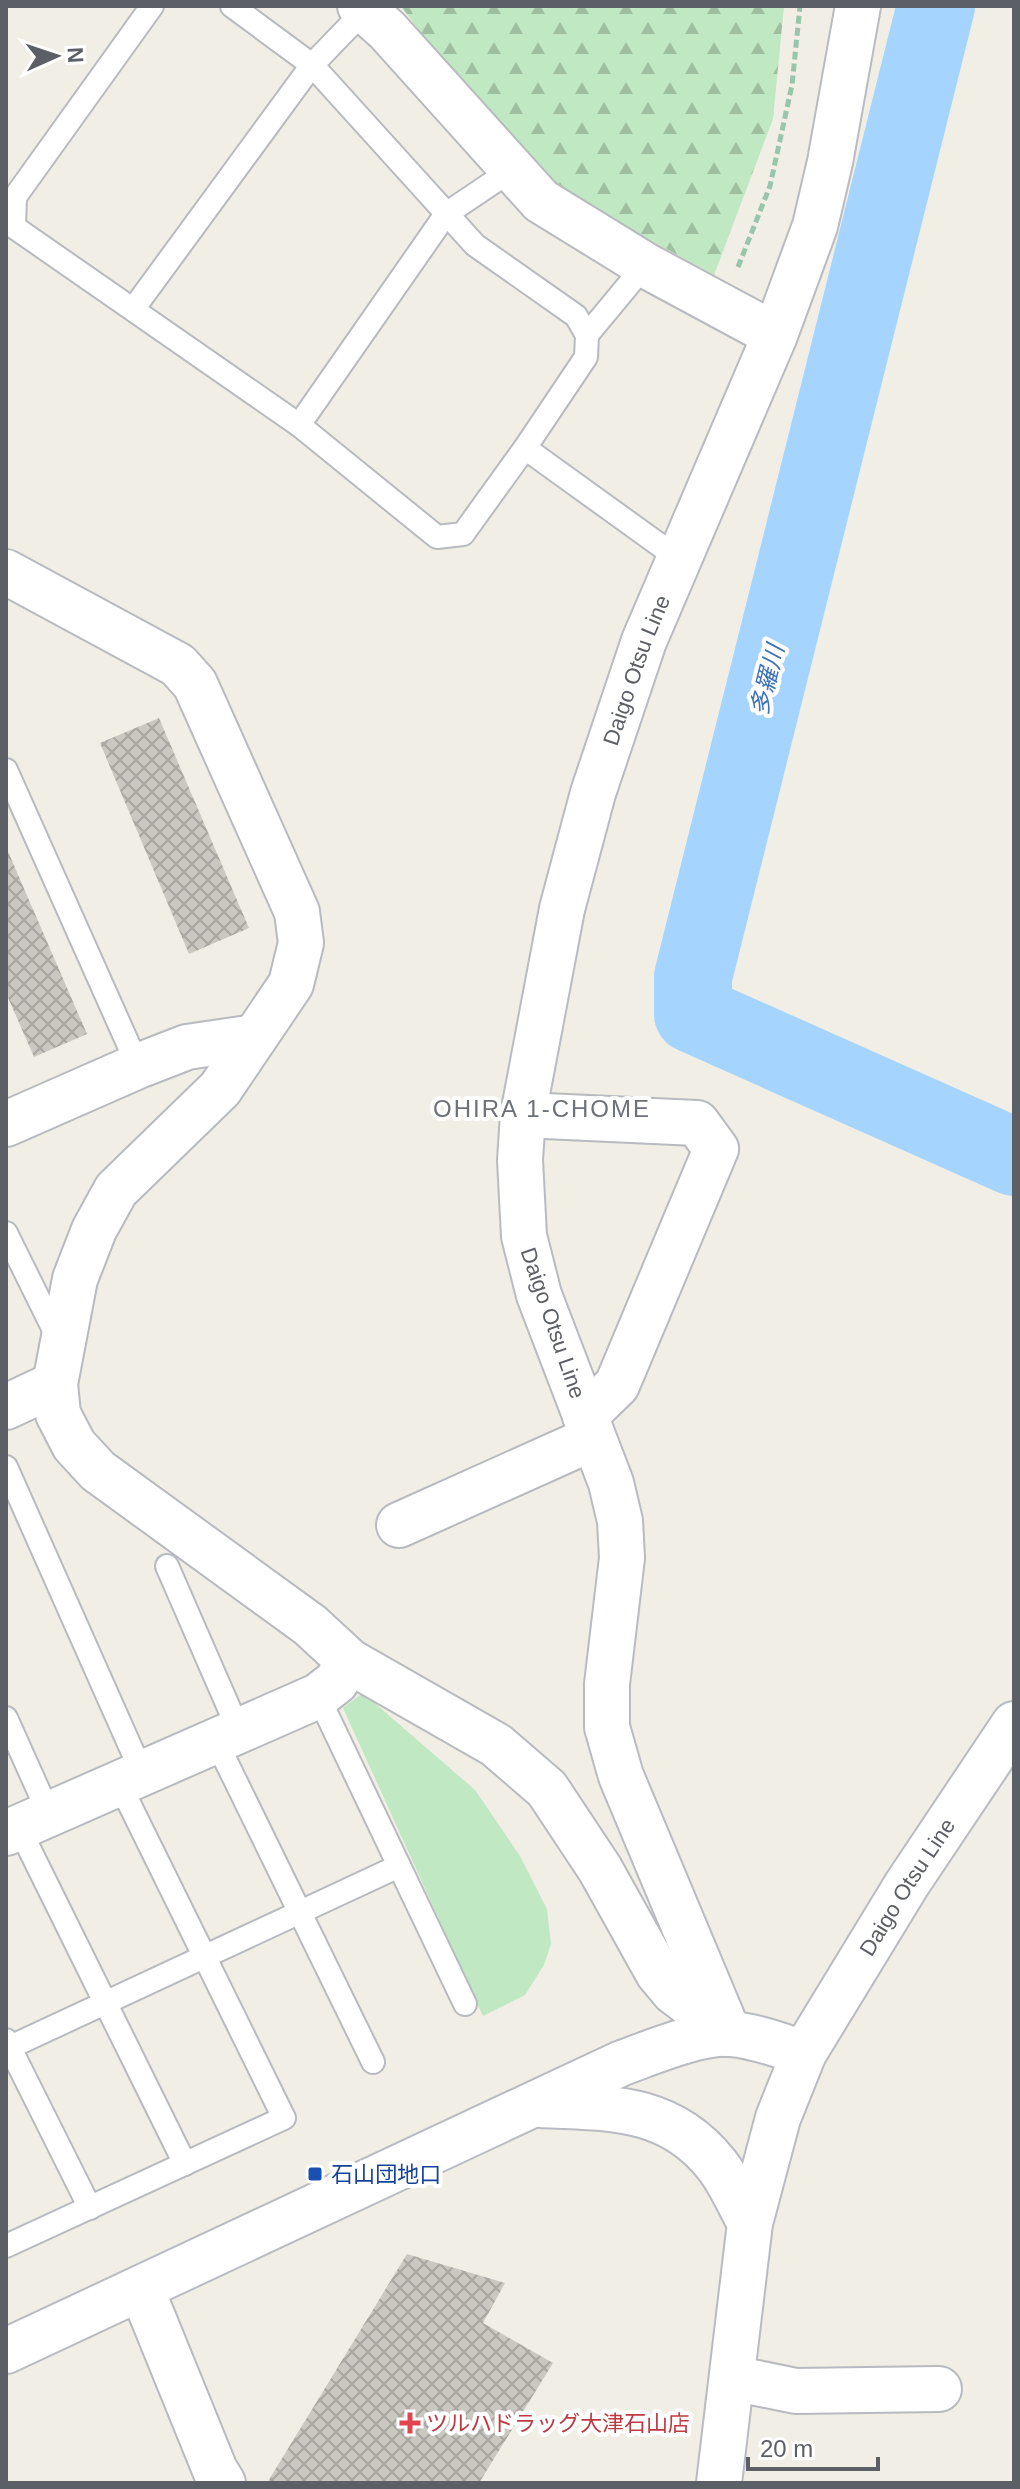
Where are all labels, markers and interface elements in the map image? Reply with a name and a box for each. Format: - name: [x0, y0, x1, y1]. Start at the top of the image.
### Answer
- north arrow: [16, 16, 96, 96]
- text: N: [63, 46, 88, 64]
- street label: Daigo Otsu Line: [597, 591, 675, 748]
- water label: 多羅川: [745, 639, 790, 718]
- district label: OHIRA 1-CHOME: [433, 1095, 651, 1122]
- street label: Daigo Otsu Line: [515, 1244, 591, 1402]
- street label: Daigo Otsu Line: [854, 1813, 960, 1960]
- place label: 石山団地口: [331, 2162, 441, 2187]
- marker: 石山団地口: [306, 2165, 324, 2183]
- place label: ツルハドラッグ大津石山店: [426, 2411, 690, 2436]
- marker: ツルハドラッグ大津石山店: [401, 2414, 419, 2432]
- scale bar: [748, 2421, 878, 2471]
- text: 20 m: [760, 2435, 813, 2462]

